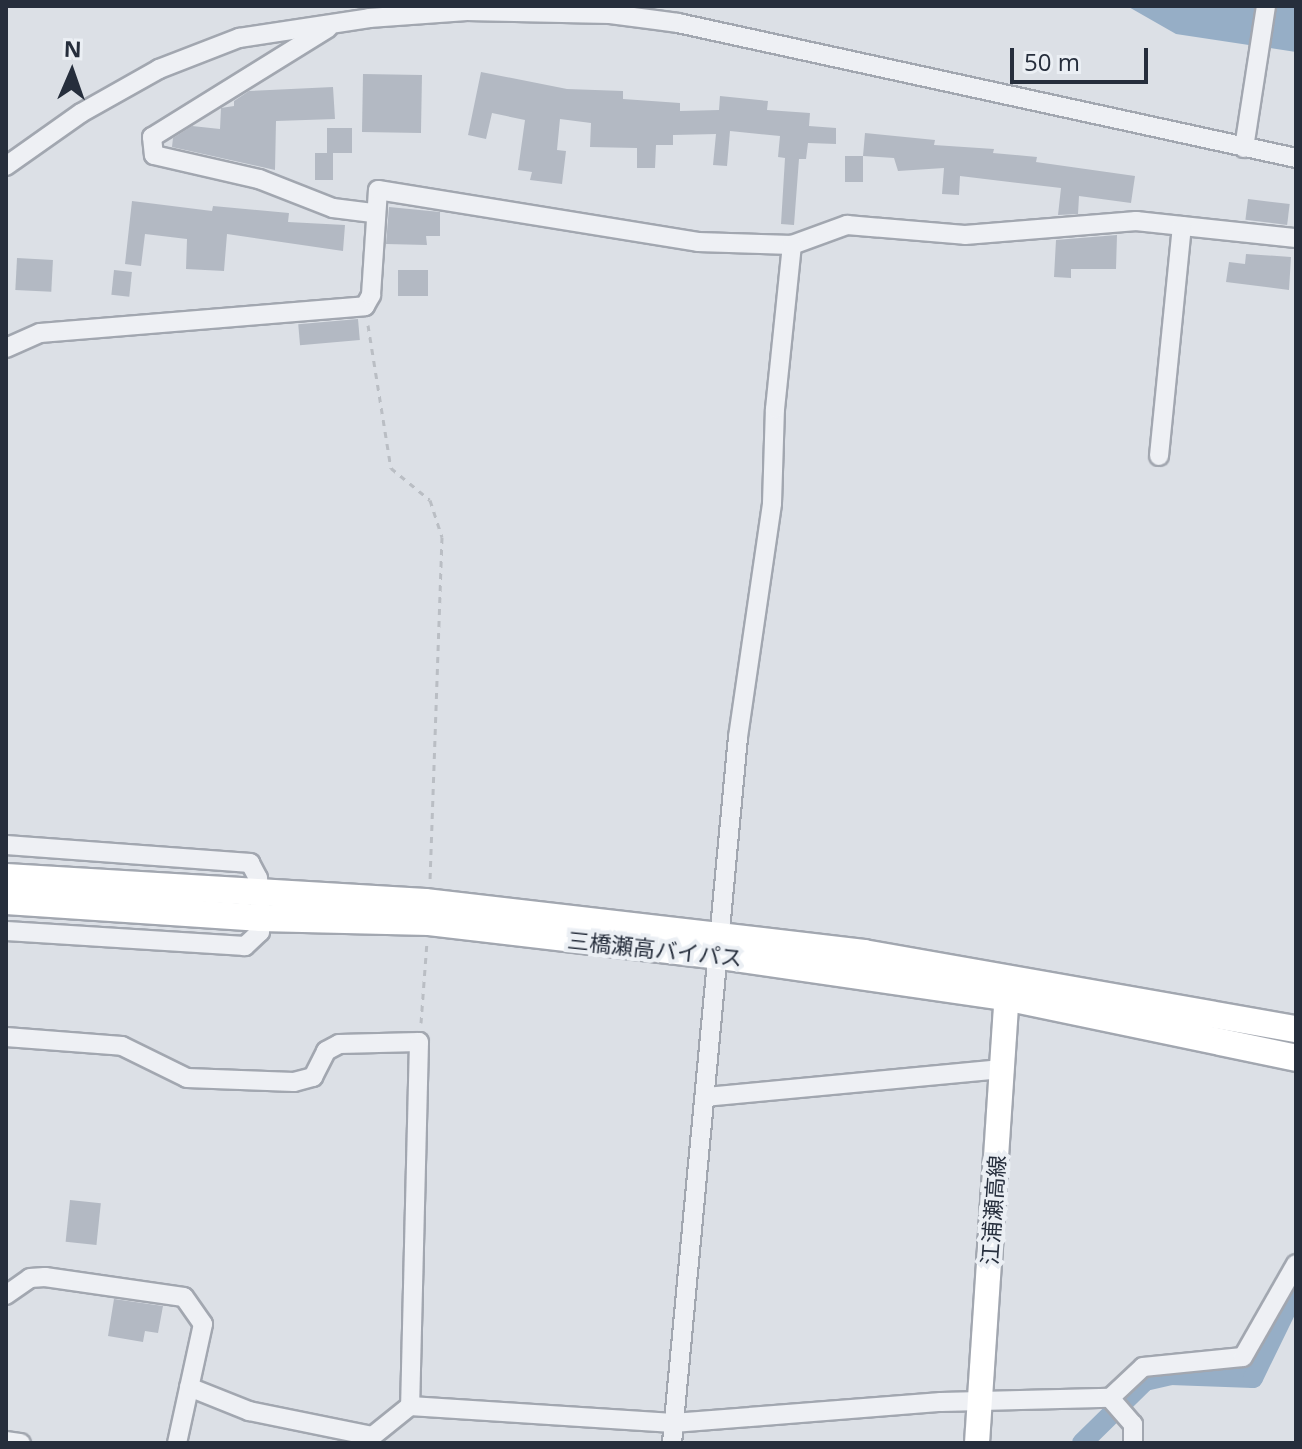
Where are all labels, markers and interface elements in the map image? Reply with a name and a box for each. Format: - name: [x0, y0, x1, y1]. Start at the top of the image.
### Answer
- north arrow: [32, 32, 112, 112]
- scale bar: [1014, 32, 1152, 82]
- text: N: [63, 33, 82, 63]
- text: 50 m: [1024, 45, 1080, 78]
- street label: 三橋瀬高バイパス: [566, 927, 744, 971]
- street label: 江浦瀬高線: [976, 1154, 1010, 1266]

